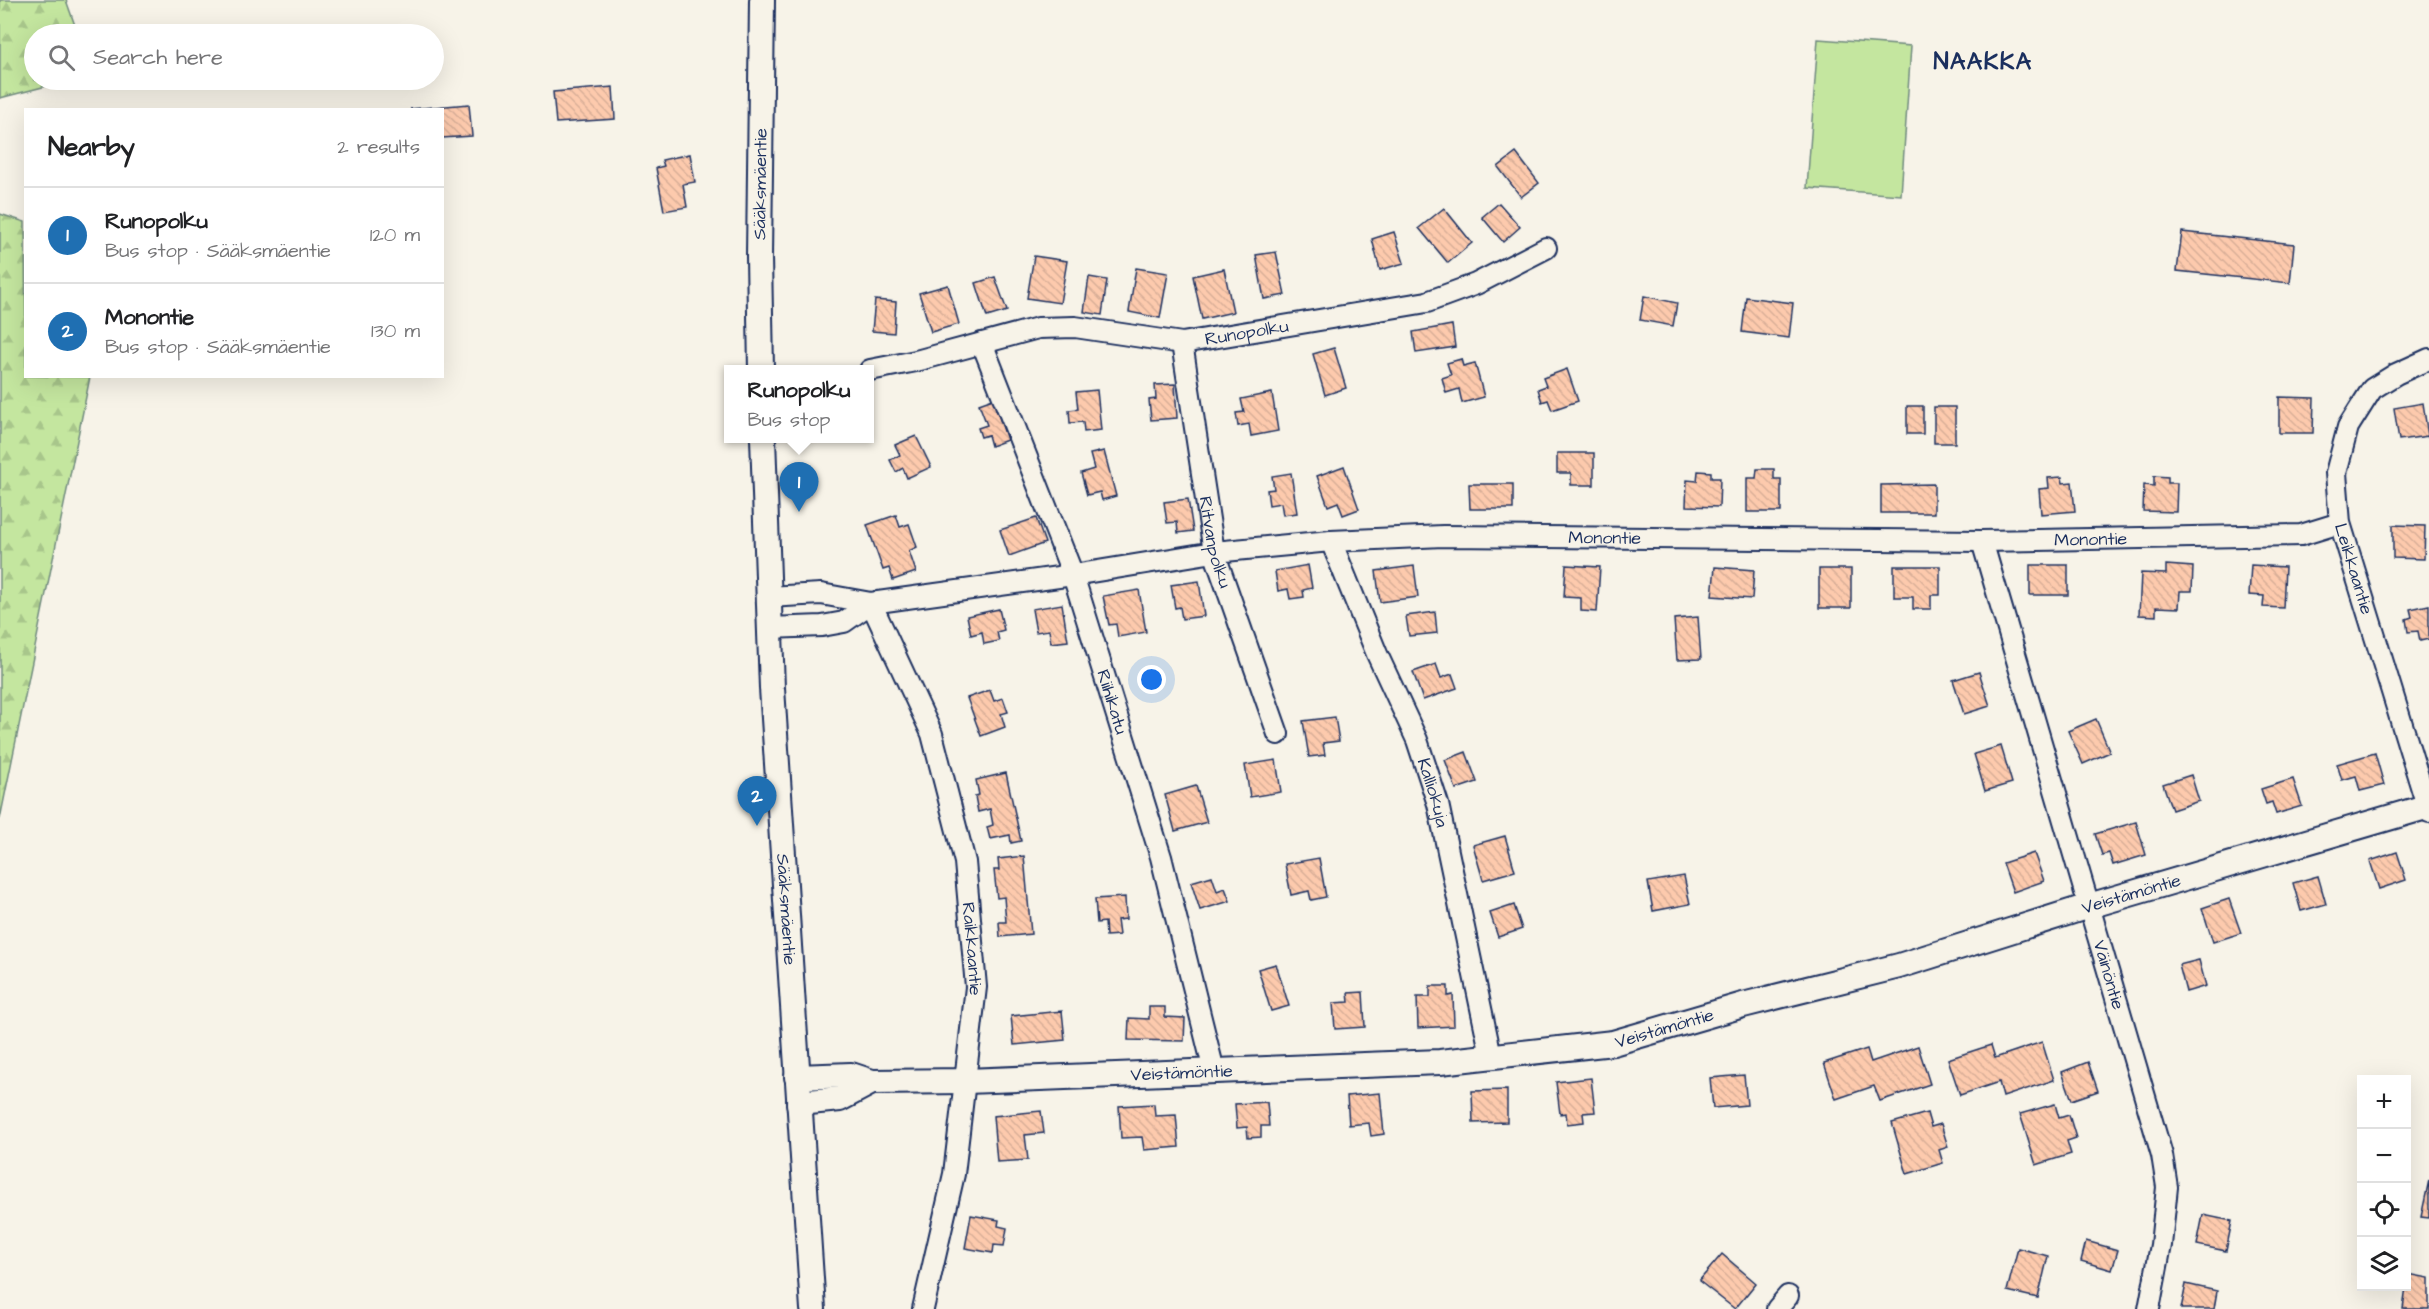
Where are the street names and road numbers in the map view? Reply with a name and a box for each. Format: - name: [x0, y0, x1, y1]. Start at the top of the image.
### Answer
- street label: Sääksmäentie: [747, 128, 774, 240]
- street label: Runopolku: [1203, 313, 1290, 352]
- street label: Ritvanpolku: [1193, 495, 1238, 592]
- street label: Leikkaantie: [2328, 520, 2379, 618]
- street label: Monontie: [1568, 525, 1641, 551]
- street label: Monontie: [2054, 526, 2128, 553]
- street label: Riihikatu: [1090, 666, 1134, 737]
- street label: Kalliokuja: [1411, 755, 1455, 830]
- street label: Sääksmäentie: [770, 853, 802, 966]
- street label: Veistämöntie: [2079, 868, 2184, 921]
- street label: Raikkaantie: [956, 901, 988, 997]
- street label: Väinöntie: [2087, 937, 2131, 1013]
- street label: Veistämöntie: [1612, 1002, 1717, 1055]
- street label: Veistämöntie: [1130, 1058, 1233, 1087]

